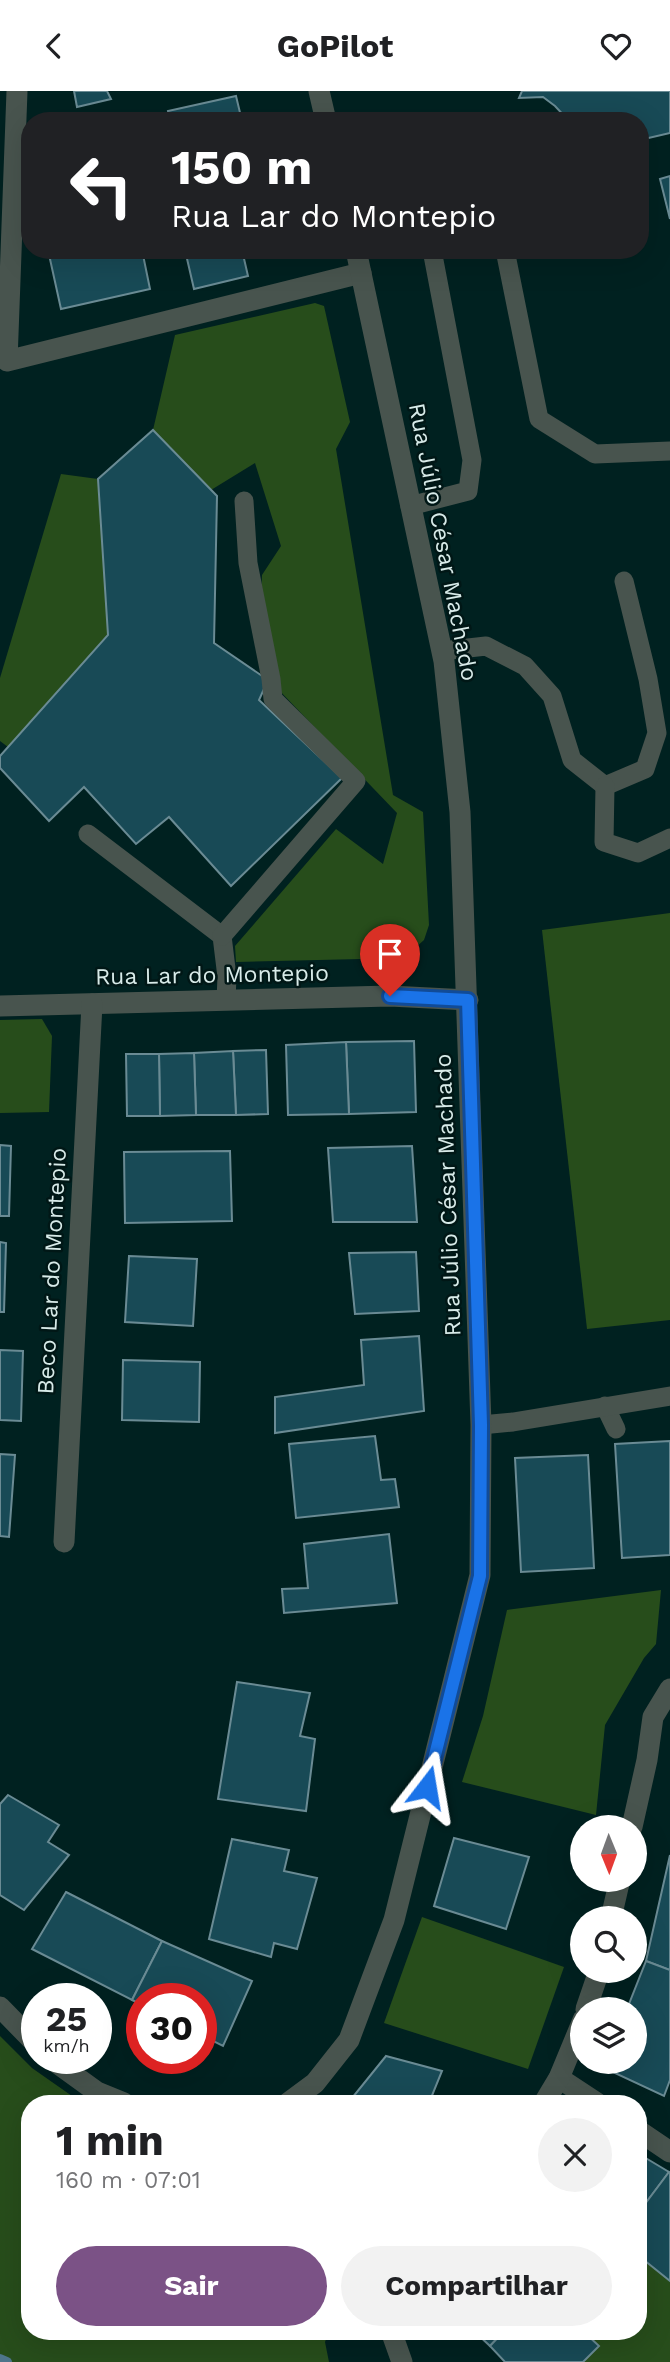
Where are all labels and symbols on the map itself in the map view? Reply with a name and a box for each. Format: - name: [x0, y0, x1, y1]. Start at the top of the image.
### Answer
- street label: Rua Júlio César Machado: [403, 401, 483, 683]
- pin: [360, 924, 420, 996]
- street label: Rua Lar do Montepio: [95, 959, 329, 991]
- street label: Rua Júlio César Machado: [430, 1053, 466, 1337]
- street label: Beco Lar do Montepio: [32, 1147, 72, 1395]
- position arrow: [390, 1750, 464, 1824]
- north arrow: [570, 1815, 648, 1892]
- speed limit sign: 30: [126, 1983, 217, 2074]

